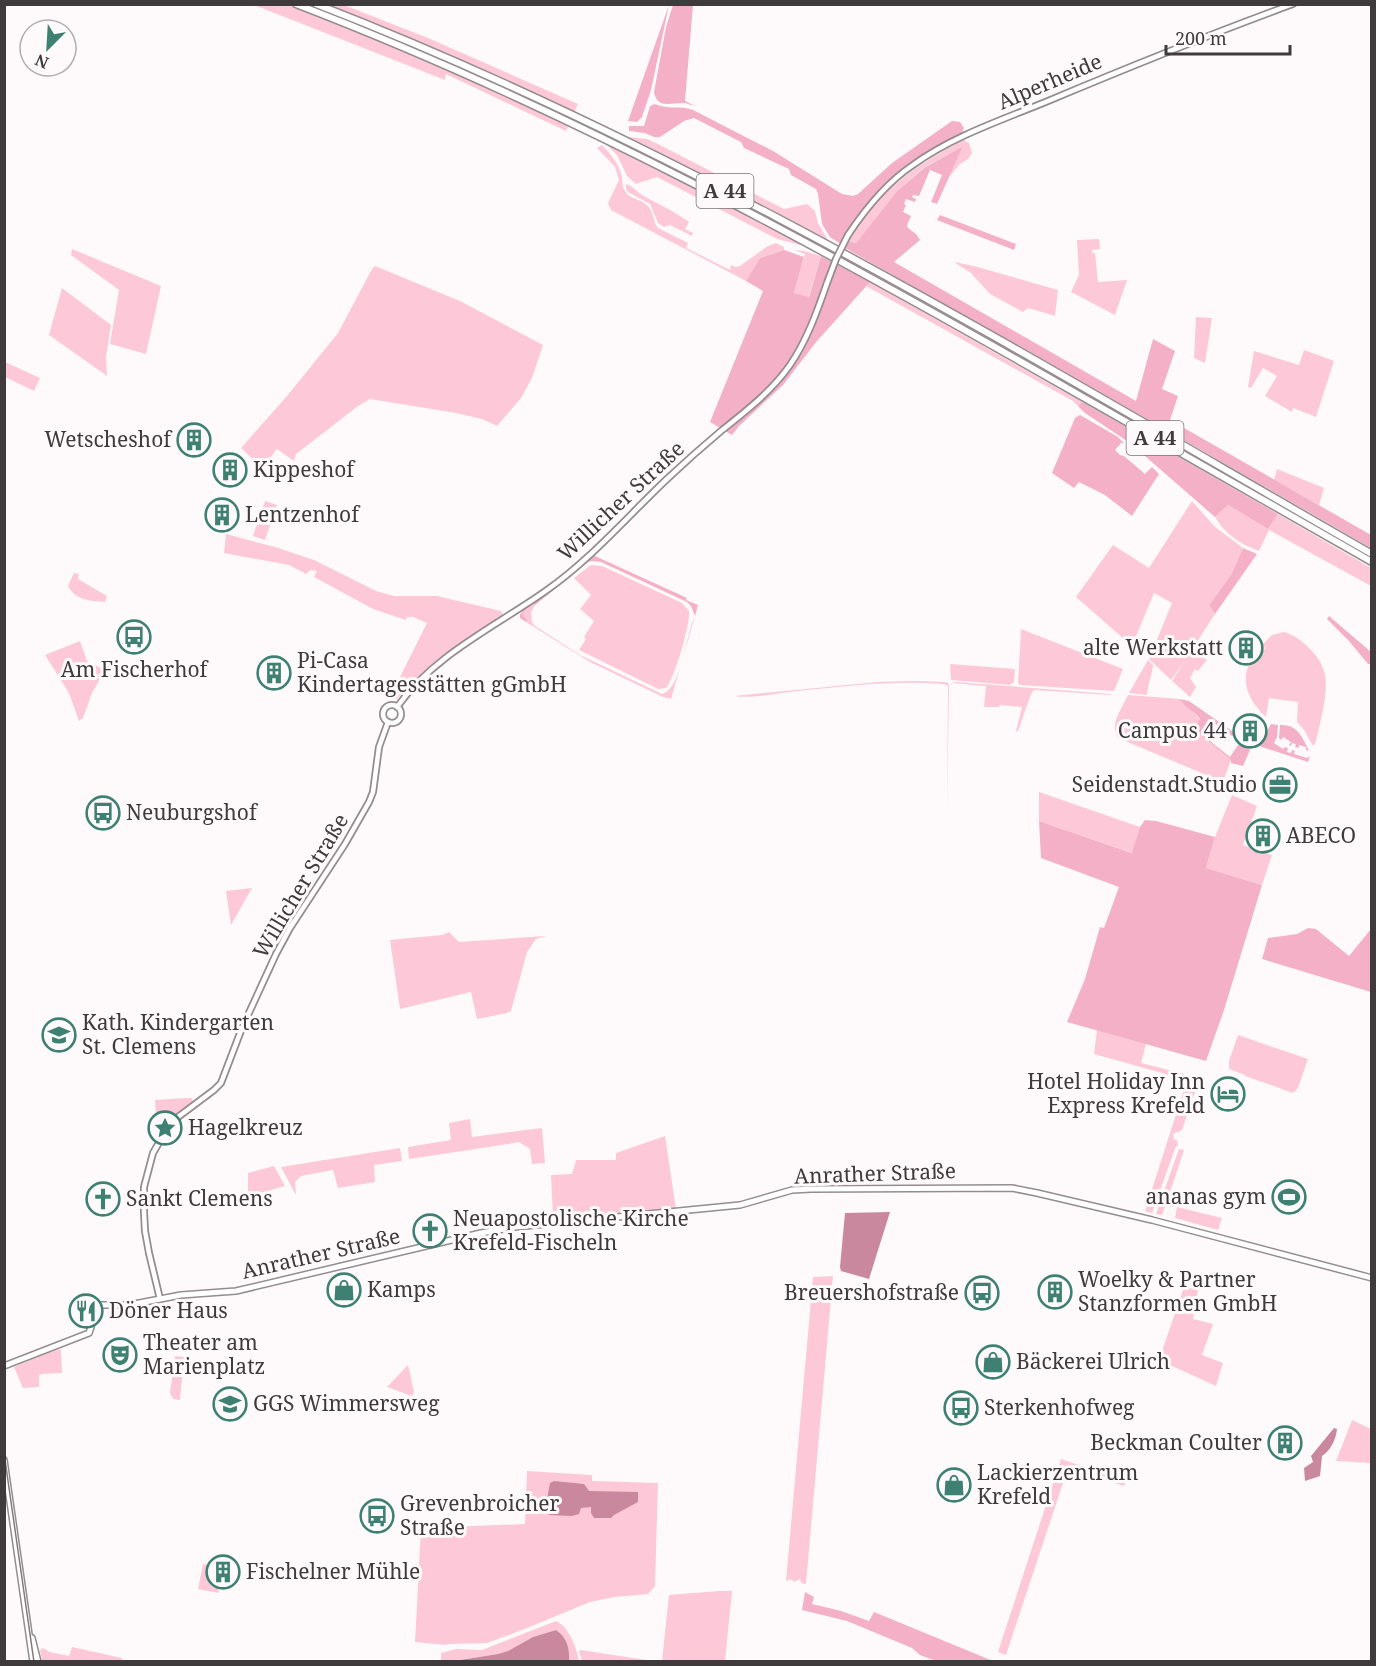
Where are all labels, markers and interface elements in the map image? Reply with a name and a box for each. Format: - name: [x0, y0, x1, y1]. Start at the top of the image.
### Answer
- north arrow: [18, 18, 78, 78]
- scale bar: [1166, 18, 1290, 56]
- text: 200 m: [1175, 26, 1227, 50]
- street label: Alperheide: [993, 47, 1106, 116]
- text: N: [31, 49, 52, 74]
- road number: A 44: [696, 174, 754, 208]
- road number: A 44: [1126, 421, 1184, 455]
- building icon: Wetscheshof: [176, 422, 212, 458]
- place label: Wetscheshof: [45, 425, 173, 453]
- street label: Willicher Straße: [551, 434, 690, 566]
- building icon: Kippeshof: [212, 452, 248, 488]
- place label: Kippeshof: [253, 455, 356, 483]
- building icon: Lentzenhof: [204, 497, 240, 533]
- place label: Lentzenhof: [245, 500, 361, 528]
- bus stop icon: Am Fischerhof: [116, 619, 152, 655]
- building icon: alte Werkstatt: [1228, 630, 1264, 666]
- place label: alte Werkstatt: [1083, 633, 1223, 661]
- place label: Pi-Casa Kindertagesstätten gGmbH: [297, 646, 567, 698]
- place label: Am Fischerhof: [61, 655, 210, 683]
- building icon: Pi-Casa Kindertagesstätten gGmbH: [256, 655, 292, 691]
- building icon: Campus 44: [1232, 713, 1268, 749]
- place label: Campus 44: [1118, 716, 1227, 744]
- office icon: Seidenstadt.Studio: [1262, 767, 1298, 803]
- place label: Seidenstadt.Studio: [1072, 770, 1257, 798]
- bus stop icon: Neuburgshof: [85, 795, 121, 831]
- place label: Neuburgshof: [126, 798, 259, 826]
- street label: Willicher Straße: [246, 808, 354, 963]
- building icon: ABECO: [1245, 818, 1281, 854]
- place label: ABECO: [1286, 821, 1356, 849]
- place label: Kath. Kindergarten St. Clemens: [82, 1008, 274, 1060]
- school or university icon: Kath. Kindergarten St. Clemens: [41, 1017, 77, 1053]
- place label: Hotel Holiday Inn Express Krefeld: [1027, 1067, 1205, 1119]
- hotel icon: Hotel Holiday Inn Express Krefeld: [1210, 1076, 1246, 1112]
- place icon: Hagelkreuz: [147, 1110, 183, 1146]
- place label: Hagelkreuz: [188, 1113, 303, 1141]
- street label: Anrather Straße: [794, 1156, 956, 1190]
- sports icon: ananas gym: [1271, 1179, 1307, 1215]
- church icon: Sankt Clemens: [85, 1181, 121, 1217]
- place label: ananas gym: [1146, 1182, 1266, 1210]
- place label: Sankt Clemens: [126, 1184, 273, 1212]
- place label: Neuapostolische Kirche Krefeld-Fischeln: [453, 1204, 689, 1256]
- church icon: Neuapostolische Kirche Krefeld-Fischeln: [412, 1213, 448, 1249]
- street label: Anrather Straße: [239, 1221, 403, 1285]
- place label: Woelky & Partner Stanzformen GmbH: [1078, 1265, 1277, 1317]
- shop icon: Kamps: [326, 1272, 362, 1308]
- building icon: Woelky & Partner Stanzformen GmbH: [1037, 1274, 1073, 1310]
- place label: Kamps: [367, 1275, 436, 1303]
- bus stop icon: Breuershofstraße: [964, 1275, 1000, 1311]
- place label: Breuershofstraße: [784, 1278, 959, 1306]
- restaurant icon: Döner Haus: [68, 1293, 104, 1329]
- place label: Döner Haus: [109, 1296, 228, 1324]
- place label: Theater am Marienplatz: [143, 1328, 265, 1380]
- theatre icon: Theater am Marienplatz: [102, 1337, 138, 1373]
- shop icon: Bäckerei Ulrich: [975, 1344, 1011, 1380]
- place label: Bäckerei Ulrich: [1016, 1347, 1170, 1375]
- school or university icon: GGS Wimmersweg: [212, 1386, 248, 1422]
- place label: GGS Wimmersweg: [253, 1389, 440, 1417]
- bus stop icon: Sterkenhofweg: [943, 1390, 979, 1426]
- place label: Sterkenhofweg: [984, 1393, 1135, 1421]
- building icon: Beckman Coulter: [1267, 1425, 1303, 1461]
- place label: Beckman Coulter: [1090, 1428, 1262, 1456]
- place label: Lackierzentrum Krefeld: [977, 1458, 1138, 1510]
- shop icon: Lackierzentrum Krefeld: [936, 1467, 972, 1503]
- place label: Grevenbroicher Straße: [400, 1489, 560, 1541]
- bus stop icon: Grevenbroicher Straße: [359, 1498, 395, 1534]
- building icon: Fischelner Mühle: [205, 1554, 241, 1590]
- place label: Fischelner Mühle: [246, 1557, 420, 1585]

